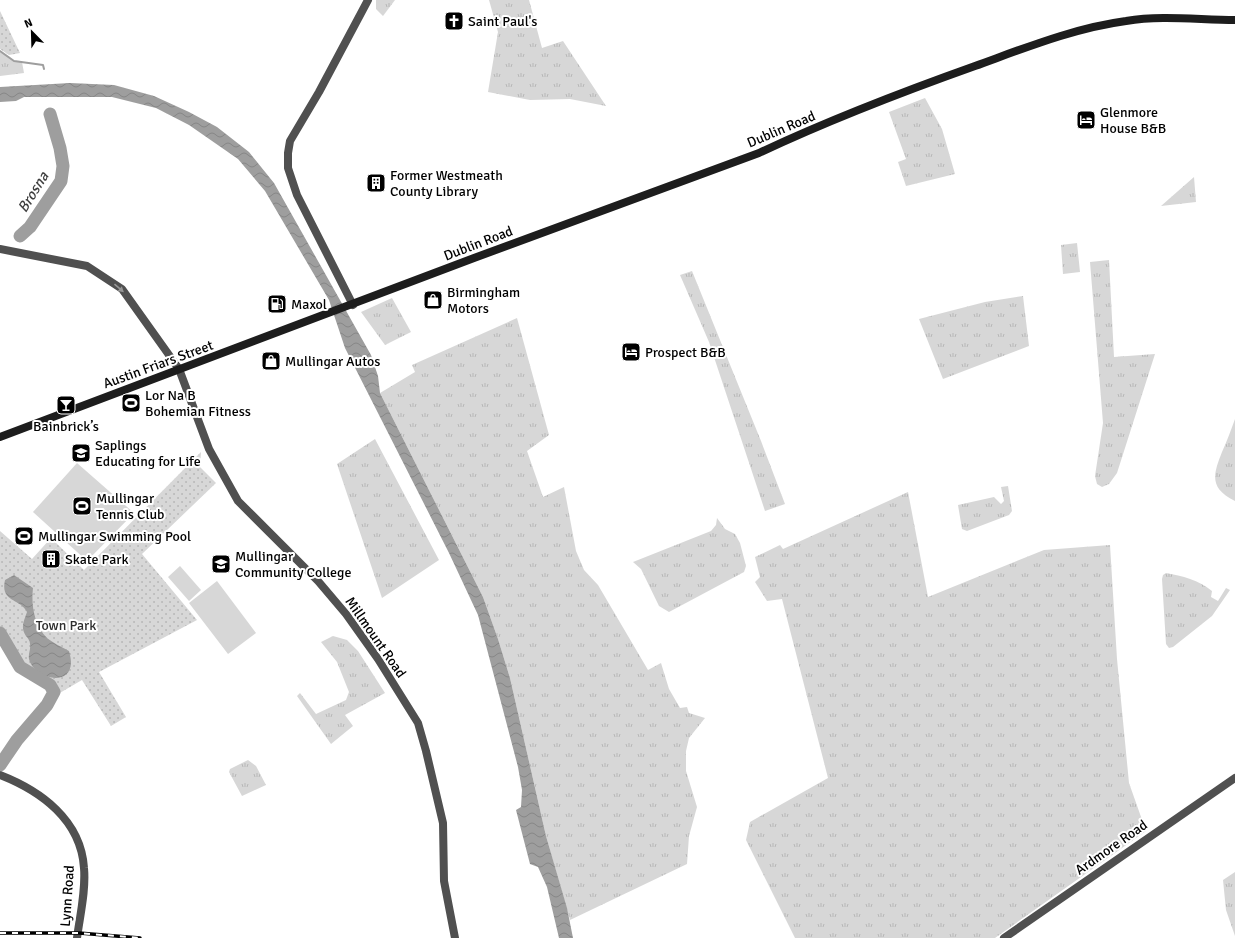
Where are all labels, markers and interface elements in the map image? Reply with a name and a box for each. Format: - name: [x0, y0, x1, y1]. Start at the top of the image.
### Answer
- church icon: Saint Paul's: [443, 10, 465, 32]
- north arrow: [12, 12, 52, 52]
- place label: Saint Paul's: [468, 13, 537, 30]
- text: N: [22, 16, 34, 31]
- place label: Glenmore House B&B: [1100, 104, 1166, 137]
- street label: Dublin Road: [744, 107, 818, 151]
- hotel icon: Glenmore House B&B: [1075, 109, 1097, 131]
- place label: Former Westmeath County Library: [390, 167, 503, 200]
- water label: Brosna: [14, 168, 53, 216]
- building icon: Former Westmeath County Library: [365, 172, 387, 194]
- street label: Dublin Road: [441, 223, 515, 264]
- one-way arrow: [114, 283, 124, 292]
- place label: Birmingham Motors: [447, 284, 520, 317]
- shop icon: Birmingham Motors: [422, 289, 444, 311]
- fuel station icon: Maxol: [266, 293, 288, 315]
- place label: Maxol: [291, 296, 327, 313]
- street label: Austin Friars Street: [101, 337, 216, 392]
- hotel icon: Prospect B&B: [620, 341, 642, 363]
- place label: Prospect B&B: [645, 344, 726, 361]
- shop icon: Mullingar Autos: [260, 350, 282, 372]
- place label: Mullingar Autos: [285, 353, 380, 370]
- place label: Lor Na B Bohemian Fitness: [145, 387, 251, 420]
- sports icon: Lor Na B Bohemian Fitness: [120, 392, 142, 414]
- bar icon: Bainbrick’s: [55, 394, 77, 416]
- place label: Bainbrick’s: [33, 418, 99, 435]
- place label: Saplings Educating for Life: [95, 437, 201, 470]
- school or university icon: Saplings Educating for Life: [70, 442, 92, 464]
- place label: Mullingar Tennis Club: [96, 490, 164, 523]
- sports icon: Mullingar Tennis Club: [71, 495, 93, 517]
- sports icon: Mullingar Swimming Pool: [13, 525, 35, 547]
- place label: Mullingar Swimming Pool: [38, 528, 191, 545]
- building icon: Skate Park: [40, 548, 62, 570]
- place label: Mullingar Community College: [235, 548, 352, 581]
- place label: Skate Park: [65, 551, 129, 568]
- school or university icon: Mullingar Community College: [210, 553, 232, 575]
- street label: Millmount Road: [341, 594, 410, 681]
- park label: Town Park: [36, 617, 96, 634]
- street label: Ardmore Road: [1072, 816, 1151, 879]
- street label: Lynn Road: [57, 865, 78, 927]

